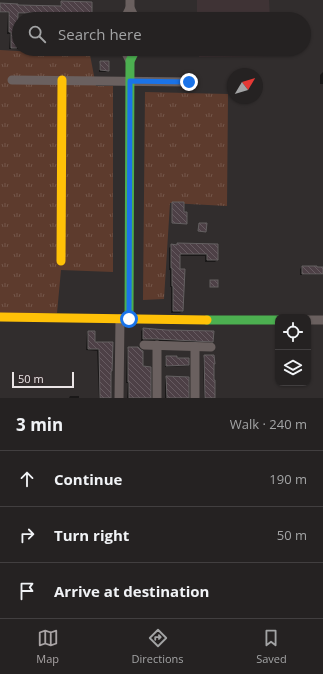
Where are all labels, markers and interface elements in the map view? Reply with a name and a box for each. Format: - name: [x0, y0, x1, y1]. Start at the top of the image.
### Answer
- search box: [12, 12, 311, 56]
- icon: search: [26, 23, 48, 45]
- text: Search here: [58, 24, 142, 44]
- north arrow: [227, 68, 263, 104]
- route end: [180, 73, 198, 91]
- route start: [120, 310, 138, 328]
- map controls: [275, 314, 311, 386]
- button: locate: [275, 314, 311, 350]
- button: layers: [275, 350, 311, 386]
- scale bar: [12, 370, 74, 389]
- text: 50 m: [18, 371, 44, 386]
- text: 3 min: [16, 413, 63, 436]
- text: Walk · 240 m: [230, 415, 307, 433]
- icon: ahead: [16, 468, 38, 490]
- text: Continue: [54, 469, 122, 489]
- text: 190 m: [269, 470, 307, 488]
- icon: right: [16, 524, 38, 546]
- text: Turn right: [54, 525, 129, 545]
- text: 50 m: [277, 526, 307, 544]
- icon: arrive: [16, 580, 38, 602]
- text: Arrive at destination: [54, 581, 209, 601]
- tab: Map: [36, 627, 59, 666]
- tab: Directions: [132, 627, 184, 666]
- tab: Saved: [256, 627, 287, 666]

